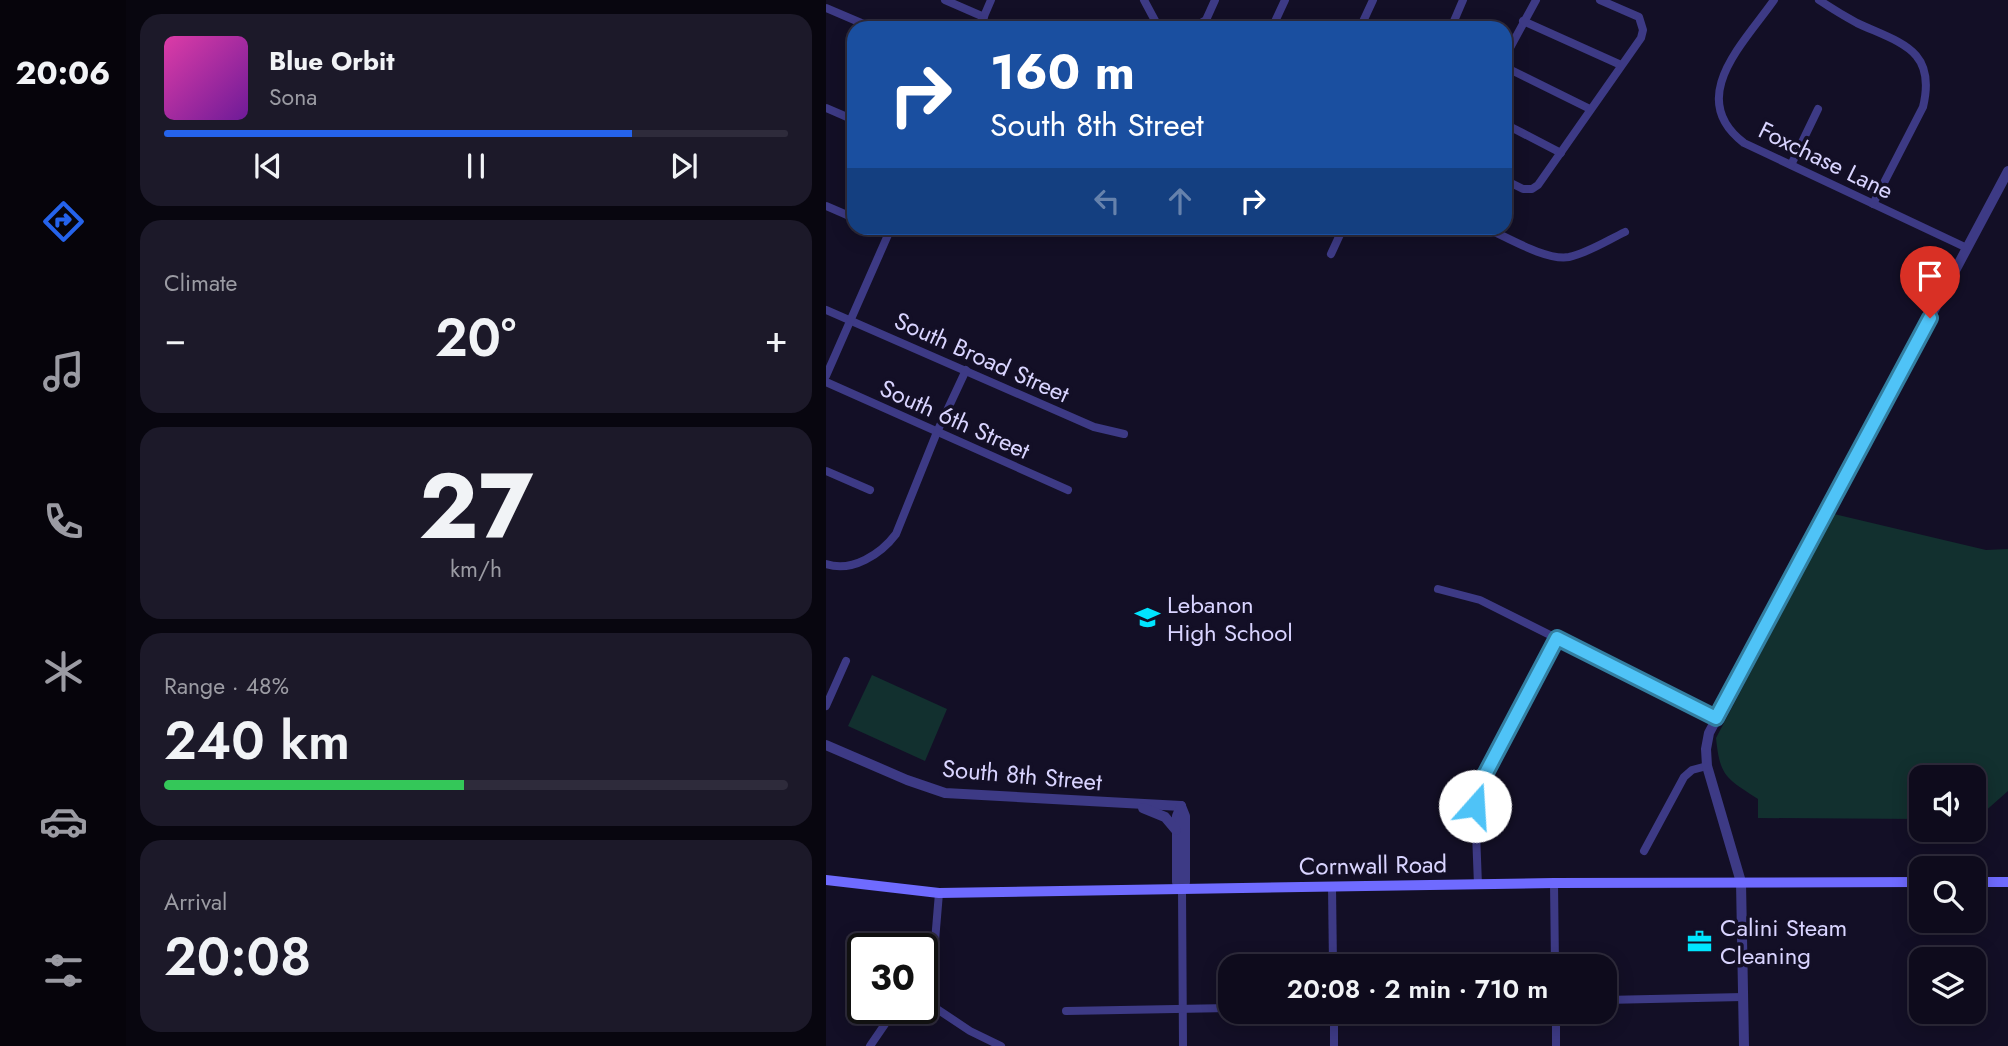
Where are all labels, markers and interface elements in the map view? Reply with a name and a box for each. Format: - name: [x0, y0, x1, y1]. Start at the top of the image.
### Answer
- text: 160 m: [990, 37, 1135, 107]
- text: Blue Orbit: [269, 42, 394, 80]
- icon: right: [875, 49, 966, 140]
- text: 20:06: [15, 50, 111, 96]
- text: Sona: [269, 80, 317, 114]
- text: South 8th Street: [990, 102, 1204, 148]
- street label: Foxchase Lane: [1753, 112, 1899, 208]
- icon: previous: [249, 147, 287, 185]
- icon: pause: [457, 147, 495, 185]
- icon: next: [665, 147, 703, 185]
- icon: left: [1088, 182, 1126, 220]
- icon: ahead: [1161, 182, 1199, 220]
- icon: right: [1234, 182, 1272, 220]
- icon: directions: [39, 197, 88, 246]
- pin: [1900, 246, 1960, 318]
- icon: arrive: [1911, 257, 1949, 295]
- text: Climate: [164, 266, 237, 300]
- text: 20°: [435, 300, 516, 376]
- street label: South Broad Street: [889, 303, 1075, 411]
- text: −: [164, 311, 186, 366]
- text: +: [765, 311, 788, 366]
- icon: music: [39, 347, 88, 396]
- street label: South 6th Street: [874, 370, 1036, 468]
- text: 27: [419, 441, 533, 572]
- icon: phone: [39, 497, 88, 546]
- text: km/h: [450, 552, 502, 586]
- place label: Lebanon High School: [1167, 587, 1293, 650]
- school or university icon: Lebanon High School: [1133, 604, 1161, 632]
- icon: climate: [39, 647, 88, 696]
- text: Range · 48%: [164, 669, 289, 703]
- text: 240 km: [164, 703, 350, 779]
- street label: South 8th Street: [941, 751, 1104, 799]
- map controls: [1909, 765, 1986, 1024]
- button: sound: [1909, 765, 1986, 842]
- position arrow: [1438, 769, 1512, 843]
- icon: car: [39, 797, 88, 846]
- street label: Cornwall Road: [1299, 846, 1447, 884]
- button: search: [1909, 856, 1986, 933]
- text: Arrival: [164, 885, 227, 919]
- place label: Calini Steam Cleaning: [1720, 910, 1847, 973]
- text: 20:08: [164, 919, 311, 995]
- office icon: Calini Steam Cleaning: [1686, 927, 1714, 955]
- speed limit sign: 30: [847, 933, 938, 1024]
- icon: filters: [39, 946, 88, 995]
- button: layers: [1909, 947, 1986, 1024]
- text: 20:08 · 2 min · 710 m: [1287, 970, 1548, 1008]

